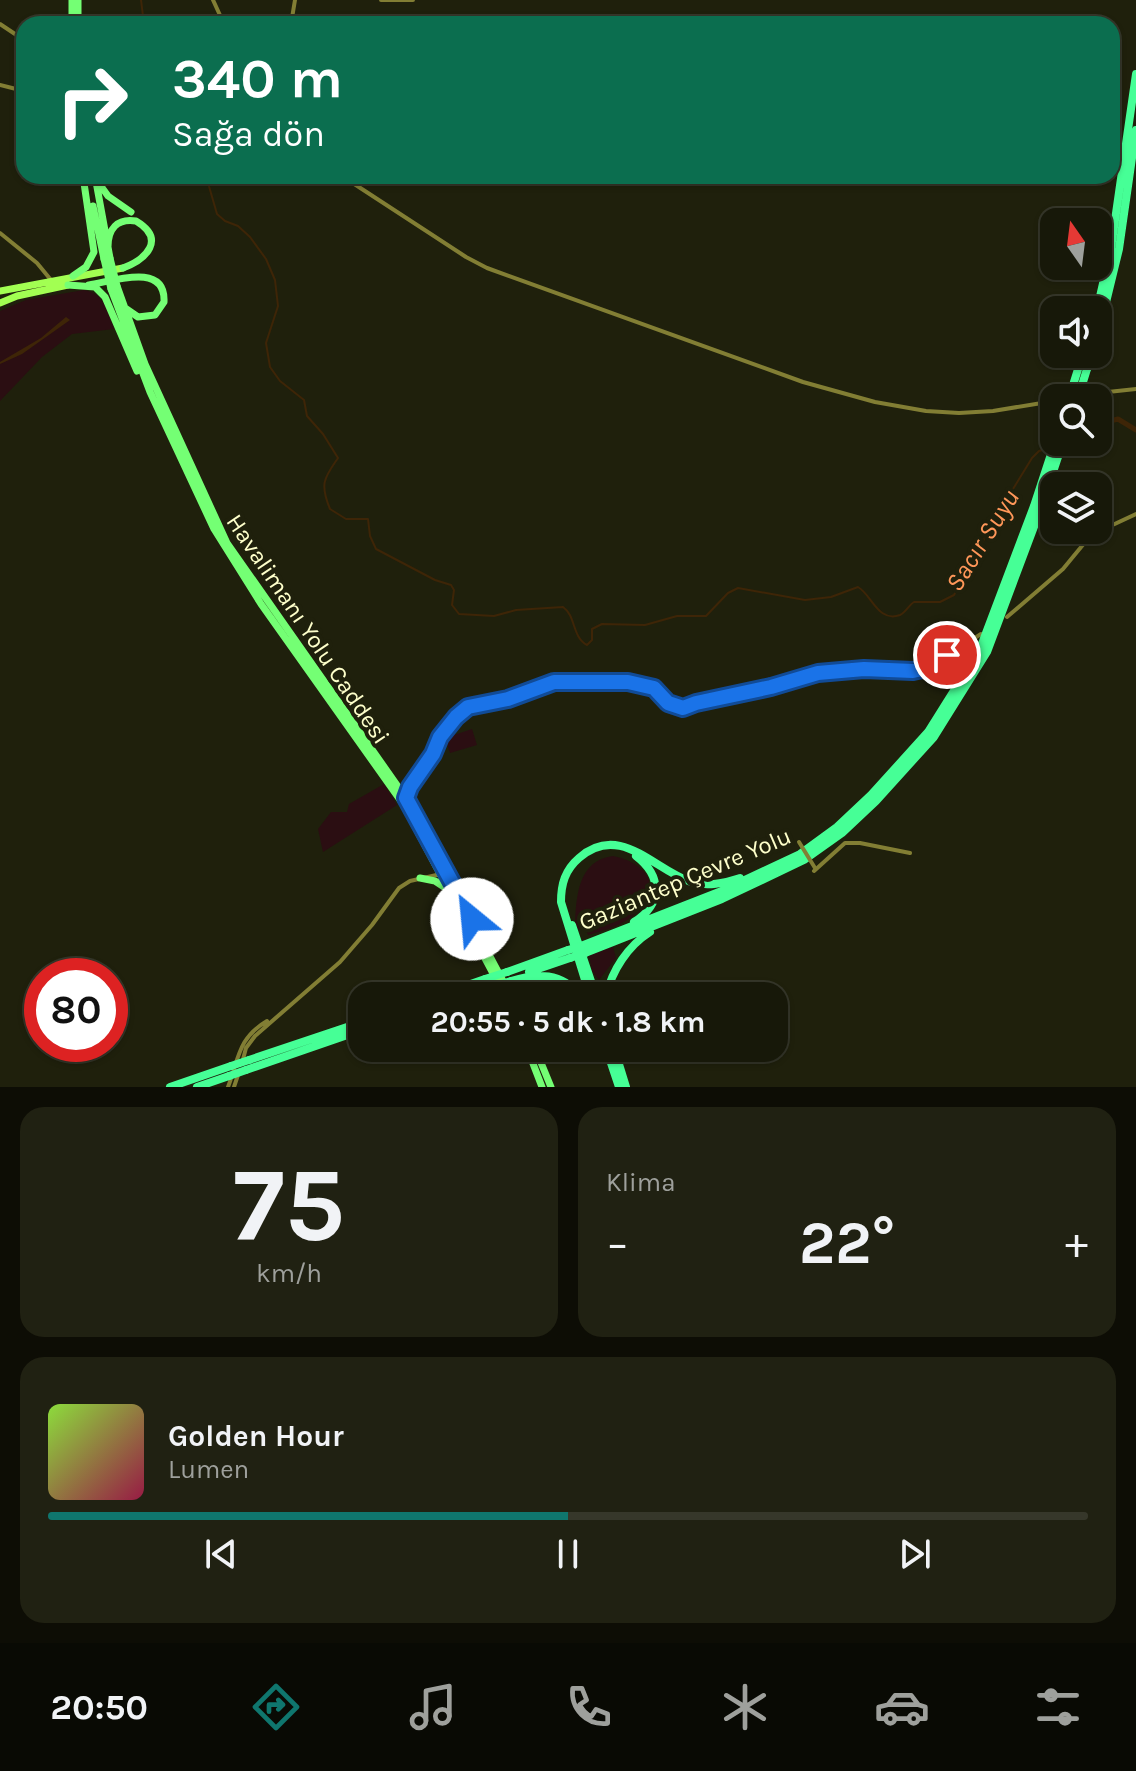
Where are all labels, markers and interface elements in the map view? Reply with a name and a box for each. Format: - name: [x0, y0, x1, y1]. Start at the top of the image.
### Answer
- text: 340 m: [172, 46, 343, 111]
- icon: right: [40, 48, 144, 152]
- text: Sağa dön: [172, 113, 325, 155]
- north arrow: [1040, 208, 1112, 280]
- map controls: [1040, 208, 1112, 544]
- button: sound: [1040, 296, 1112, 368]
- button: search: [1040, 384, 1112, 456]
- button: layers: [1040, 472, 1112, 544]
- water label: Sacır Suyu: [939, 483, 1026, 597]
- street label: Havalimanı Yolu Caddesi: [220, 509, 396, 749]
- pin: [913, 621, 981, 689]
- icon: arrive: [925, 633, 969, 677]
- street label: Gaziantep Çevre Yolu: [575, 822, 795, 936]
- position arrow: [430, 877, 514, 961]
- speed limit sign: 80: [24, 958, 128, 1062]
- text: 20:55 · 5 dk · 1.8 km: [431, 1004, 705, 1040]
- text: 75: [233, 1145, 345, 1266]
- text: Klima: [606, 1167, 675, 1198]
- text: 22°: [799, 1208, 895, 1278]
- text: −: [606, 1218, 629, 1269]
- text: +: [1065, 1218, 1088, 1269]
- text: km/h: [256, 1258, 322, 1289]
- text: Golden Hour: [168, 1418, 344, 1454]
- text: Lumen: [168, 1454, 249, 1485]
- icon: previous: [199, 1532, 243, 1576]
- icon: pause: [546, 1532, 590, 1576]
- icon: next: [893, 1532, 937, 1576]
- icon: directions: [248, 1679, 304, 1735]
- icon: music: [405, 1679, 461, 1735]
- icon: phone: [561, 1679, 617, 1735]
- icon: climate: [717, 1679, 773, 1735]
- icon: car: [874, 1679, 930, 1735]
- icon: filters: [1030, 1679, 1086, 1735]
- text: 20:50: [50, 1686, 148, 1728]

